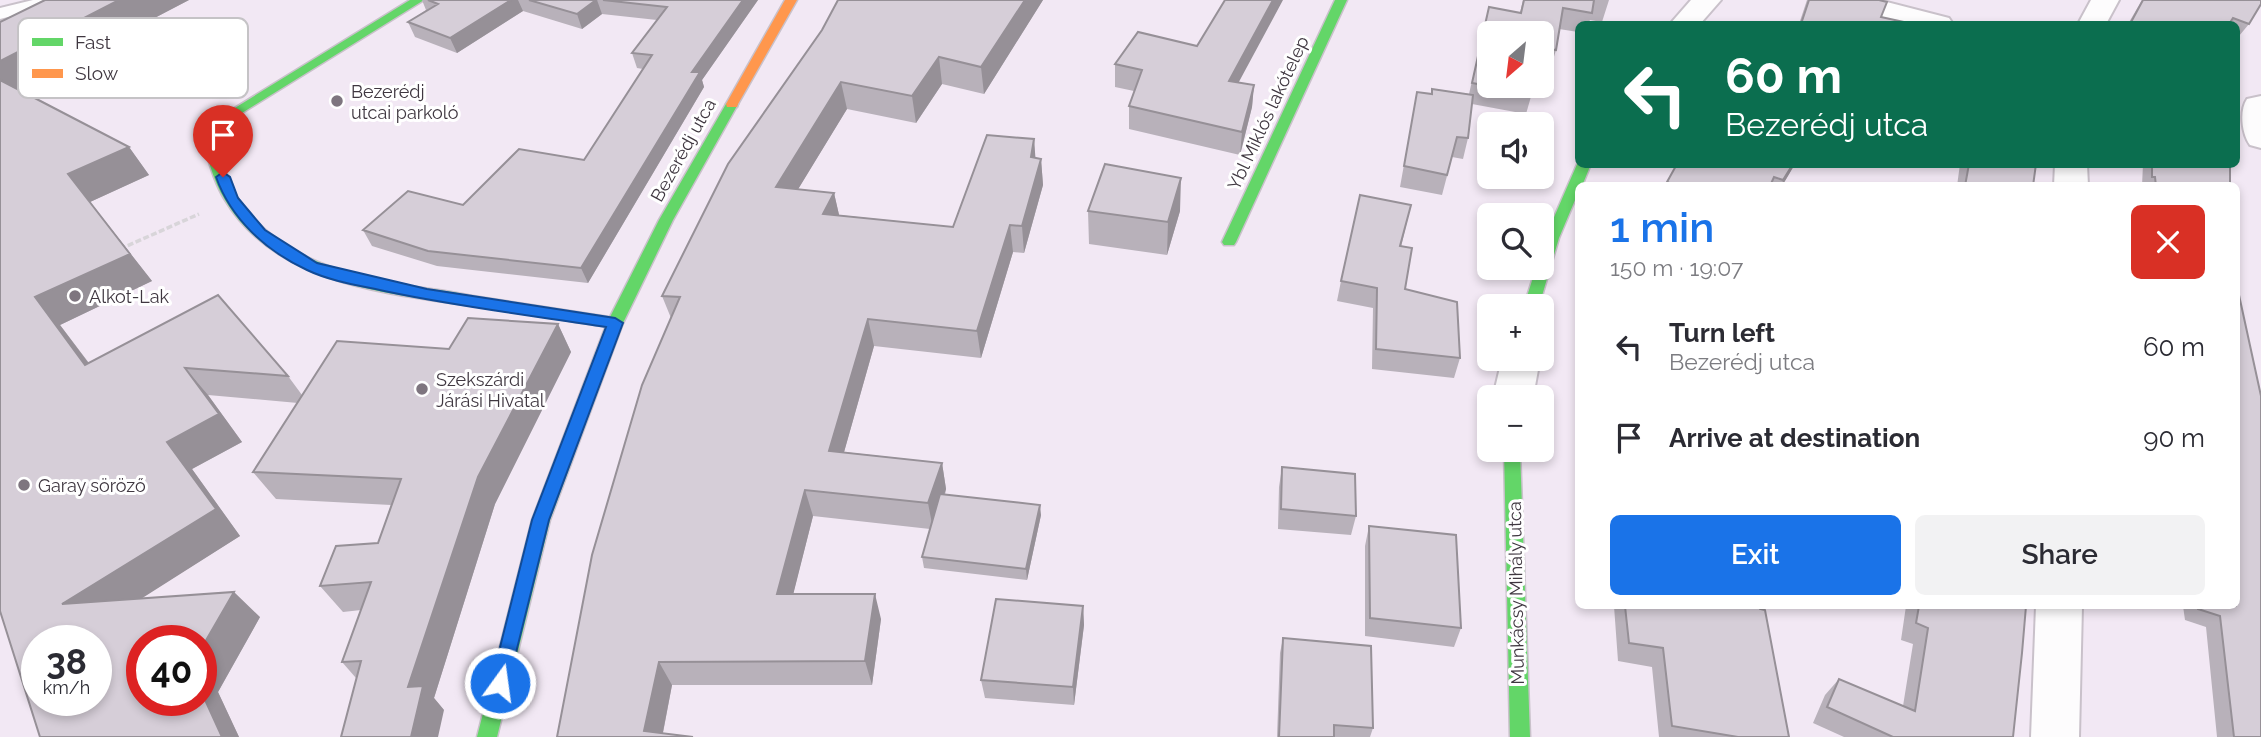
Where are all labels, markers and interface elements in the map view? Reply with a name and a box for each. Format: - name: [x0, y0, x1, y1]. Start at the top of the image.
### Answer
- legend: [18, 18, 248, 98]
- north arrow: [1477, 21, 1554, 98]
- map controls: [1477, 21, 1554, 462]
- text: Fast: [75, 31, 111, 53]
- street label: Ybl Miklós lakótelep: [1223, 33, 1313, 193]
- text: 60 m: [1725, 47, 1842, 104]
- icon: left: [1610, 49, 1701, 140]
- text: Slow: [75, 62, 119, 84]
- place label: Bezerédj utcai parkoló: [351, 81, 459, 123]
- marker: Bezerédj utcai parkoló: [329, 93, 345, 109]
- street label: Bezerédj utca: [646, 95, 720, 205]
- pin: [193, 105, 253, 177]
- text: Bezerédj utca: [1725, 106, 1928, 143]
- button: sound: [1477, 112, 1554, 189]
- icon: arrive: [204, 116, 242, 154]
- button: search: [1477, 203, 1554, 280]
- text: 1 min: [1610, 203, 1714, 252]
- button: close: [2131, 205, 2205, 279]
- text: 150 m · 19:07: [1610, 254, 1743, 281]
- place label: Alkot-Lak: [89, 286, 170, 307]
- marker: Alkot-Lak: [67, 288, 83, 304]
- button: +: [1477, 294, 1554, 371]
- text: Turn left: [1669, 318, 1775, 348]
- icon: left: [1610, 328, 1648, 366]
- text: 60 m: [2143, 332, 2205, 362]
- text: Bezerédj utca: [1669, 348, 1815, 375]
- place label: Szekszárdi Járási Hivatal: [436, 369, 545, 411]
- marker: Szekszárdi Járási Hivatal: [414, 381, 430, 397]
- button: −: [1477, 385, 1554, 462]
- icon: arrive: [1610, 419, 1648, 457]
- text: Arrive at destination: [1669, 423, 1920, 453]
- text: 90 m: [2143, 423, 2205, 453]
- place label: Garay söröző: [38, 475, 146, 496]
- marker: Garay söröző: [16, 477, 32, 493]
- street label: Munkácsy Mihály utca: [1504, 501, 1528, 685]
- button: Exit: [1610, 515, 1901, 595]
- button: Share: [1915, 515, 2205, 595]
- speed limit sign: 40: [126, 625, 217, 716]
- text: 38: [46, 641, 87, 682]
- position arrow: [463, 646, 537, 720]
- text: km/h: [43, 677, 90, 698]

